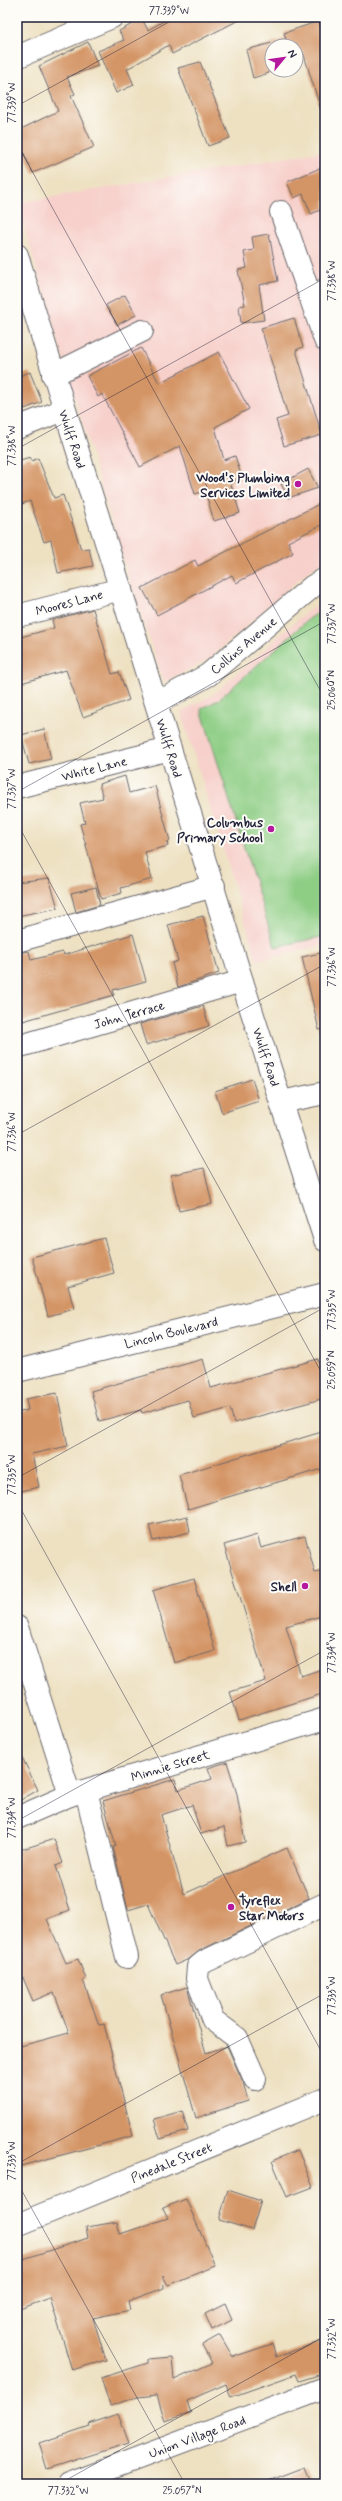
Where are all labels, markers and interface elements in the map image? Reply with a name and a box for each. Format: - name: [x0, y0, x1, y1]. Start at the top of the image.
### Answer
- text: 77.339°W: [149, 4, 189, 18]
- north arrow: [264, 38, 304, 78]
- text: N: [284, 47, 300, 60]
- text: 77.339°W: [5, 83, 19, 123]
- text: 77.338°W: [325, 261, 339, 301]
- street label: Wulff Road: [54, 408, 89, 471]
- text: 77.338°W: [5, 426, 19, 466]
- place label: Wood's Plumbing Services Limited: [195, 470, 290, 502]
- marker: Wood's Plumbing Services Limited: [293, 479, 303, 489]
- street label: Moores Lane: [34, 586, 105, 621]
- text: 77.337°W: [325, 604, 339, 644]
- street label: Collins Avenue: [207, 613, 281, 679]
- text: 25.060°N: [325, 670, 339, 710]
- street label: Wulff Road: [152, 717, 186, 780]
- street label: White Lane: [60, 753, 129, 786]
- text: 77.337°W: [5, 769, 19, 809]
- place label: Columbus Primary School: [177, 815, 263, 847]
- marker: Columbus Primary School: [266, 824, 276, 834]
- text: 77.336°W: [325, 947, 339, 987]
- street label: John Terrace: [92, 997, 167, 1034]
- street label: Wulff Road: [248, 1026, 283, 1089]
- text: 77.336°W: [5, 1112, 19, 1152]
- text: 77.335°W: [325, 1290, 339, 1330]
- street label: Lincoln Boulevard: [123, 1314, 220, 1353]
- text: 25.059°N: [325, 1350, 339, 1389]
- text: 77.335°W: [5, 1455, 19, 1495]
- place label: Shell: [271, 1579, 297, 1596]
- marker: Shell: [300, 1581, 310, 1591]
- text: 77.334°W: [325, 1633, 339, 1673]
- street label: Minnie Street: [129, 1746, 212, 1786]
- text: 77.334°W: [5, 1798, 19, 1838]
- place label: Tyreflex Star Motors: [239, 1893, 304, 1925]
- marker: Tyreflex Star Motors: [226, 1902, 236, 1912]
- text: 77.333°W: [325, 1977, 339, 2015]
- street label: Pinedale Street: [128, 2139, 215, 2187]
- text: 77.333°W: [5, 2142, 19, 2180]
- text: 77.332°W: [325, 2319, 339, 2359]
- street label: Union Village Road: [147, 2412, 249, 2464]
- text: 77.332°W: [48, 2484, 88, 2498]
- text: 25.057°N: [162, 2484, 202, 2498]

